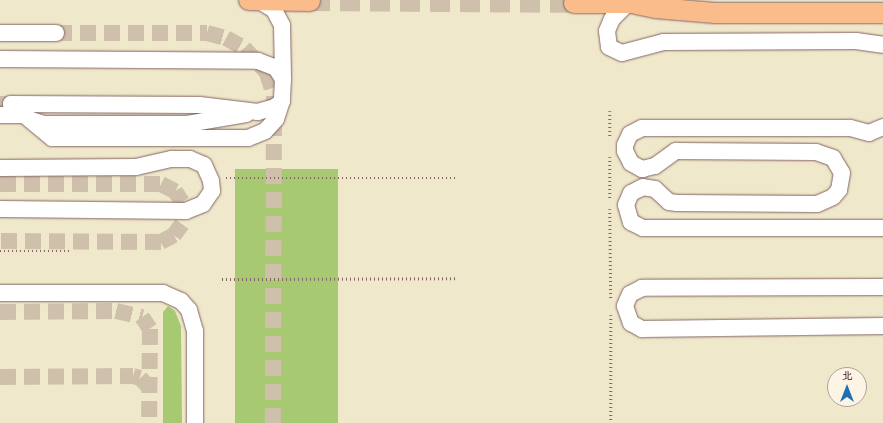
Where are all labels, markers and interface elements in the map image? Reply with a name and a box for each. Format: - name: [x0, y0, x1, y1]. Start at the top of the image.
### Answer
- north arrow: [827, 367, 867, 407]
- text: 北: [842, 369, 853, 383]

